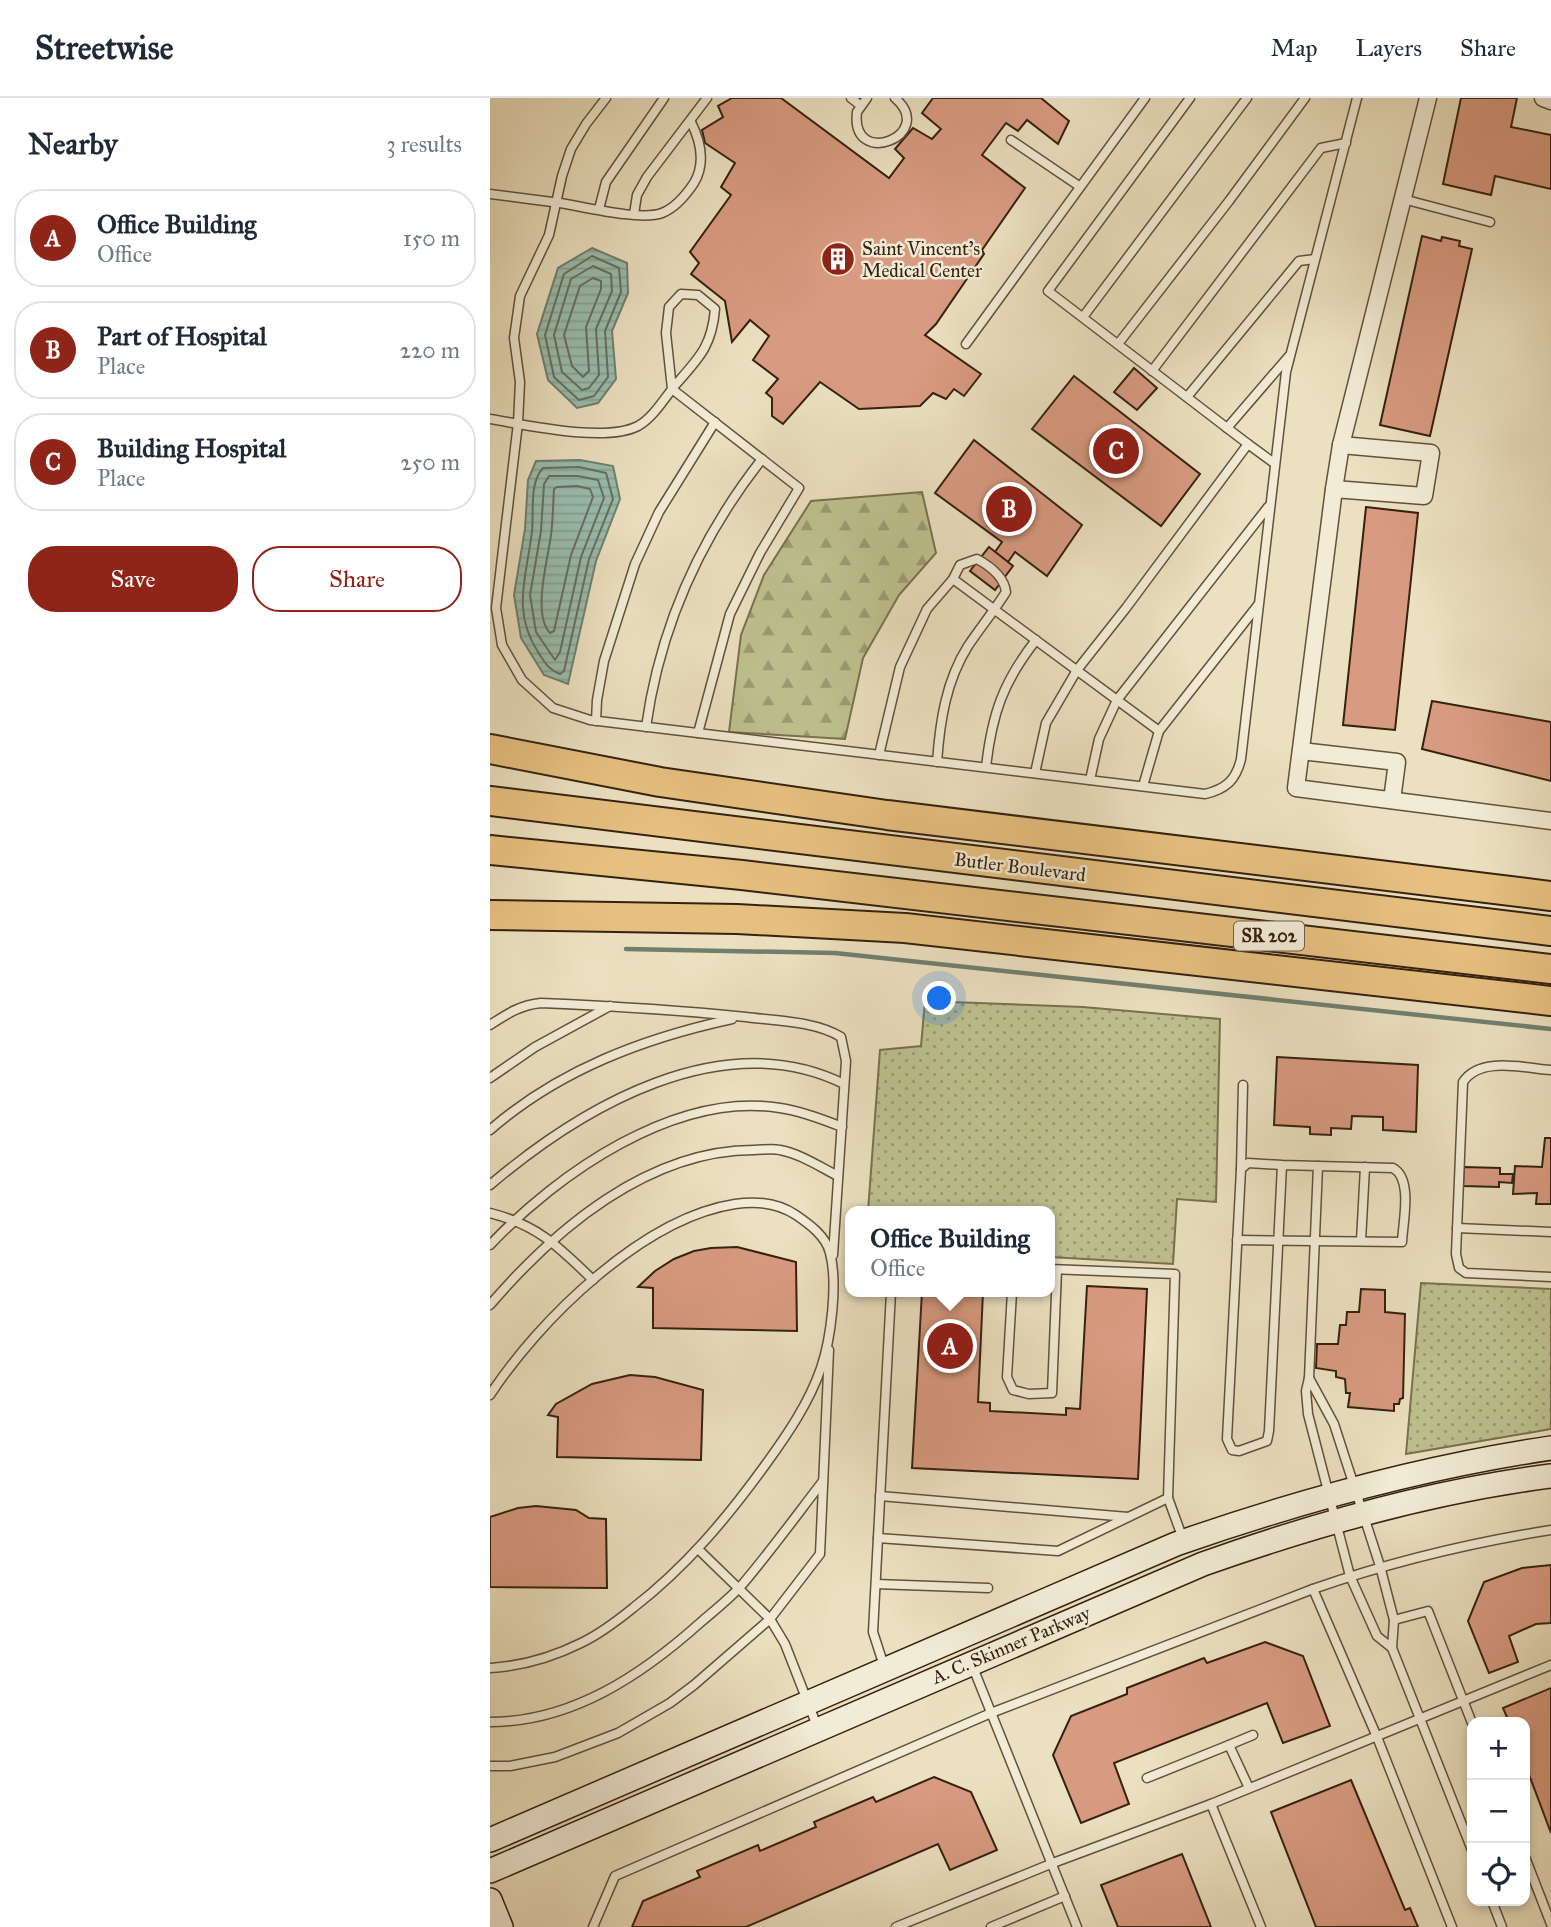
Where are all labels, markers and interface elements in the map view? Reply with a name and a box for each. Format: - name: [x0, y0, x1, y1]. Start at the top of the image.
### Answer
- text: Streetwise: [35, 28, 173, 68]
- text: Map: [1271, 33, 1318, 63]
- text: Layers: [1356, 33, 1422, 63]
- text: Share: [1460, 33, 1516, 63]
- text: Nearby: [28, 126, 118, 162]
- text: 3 results: [386, 130, 462, 158]
- text: Office Building: [97, 208, 256, 240]
- text: A: [45, 224, 61, 252]
- text: 150 m: [403, 224, 460, 252]
- place label: Saint Vincent's Medical Center: [862, 237, 983, 282]
- text: Office: [97, 240, 152, 268]
- building icon: Saint Vincent's Medical Center: [819, 240, 857, 278]
- text: Part of Hospital: [97, 320, 267, 352]
- text: B: [45, 336, 61, 364]
- text: 220 m: [400, 336, 460, 364]
- text: Place: [97, 352, 145, 380]
- pin: C: [1093, 425, 1139, 477]
- text: Building Hospital: [97, 432, 286, 464]
- text: C: [45, 448, 61, 476]
- text: 250 m: [400, 448, 460, 476]
- text: Place: [97, 464, 145, 492]
- pin: B: [986, 483, 1032, 535]
- button: Save: [28, 546, 238, 612]
- button: Share: [252, 546, 462, 612]
- street label: Butler Boulevard: [953, 848, 1088, 887]
- road number: SR 202: [1234, 922, 1304, 950]
- your location: [922, 981, 956, 1015]
- popup: [845, 1206, 1055, 1297]
- text: Office Building: [870, 1222, 1030, 1254]
- text: Office: [870, 1254, 925, 1282]
- pin: A: [927, 1320, 973, 1372]
- street label: A. C. Skinner Parkway: [927, 1601, 1095, 1689]
- map controls: [1467, 1717, 1530, 1906]
- button: +: [1467, 1717, 1530, 1780]
- button: −: [1467, 1780, 1530, 1843]
- button: locate: [1467, 1843, 1530, 1906]

